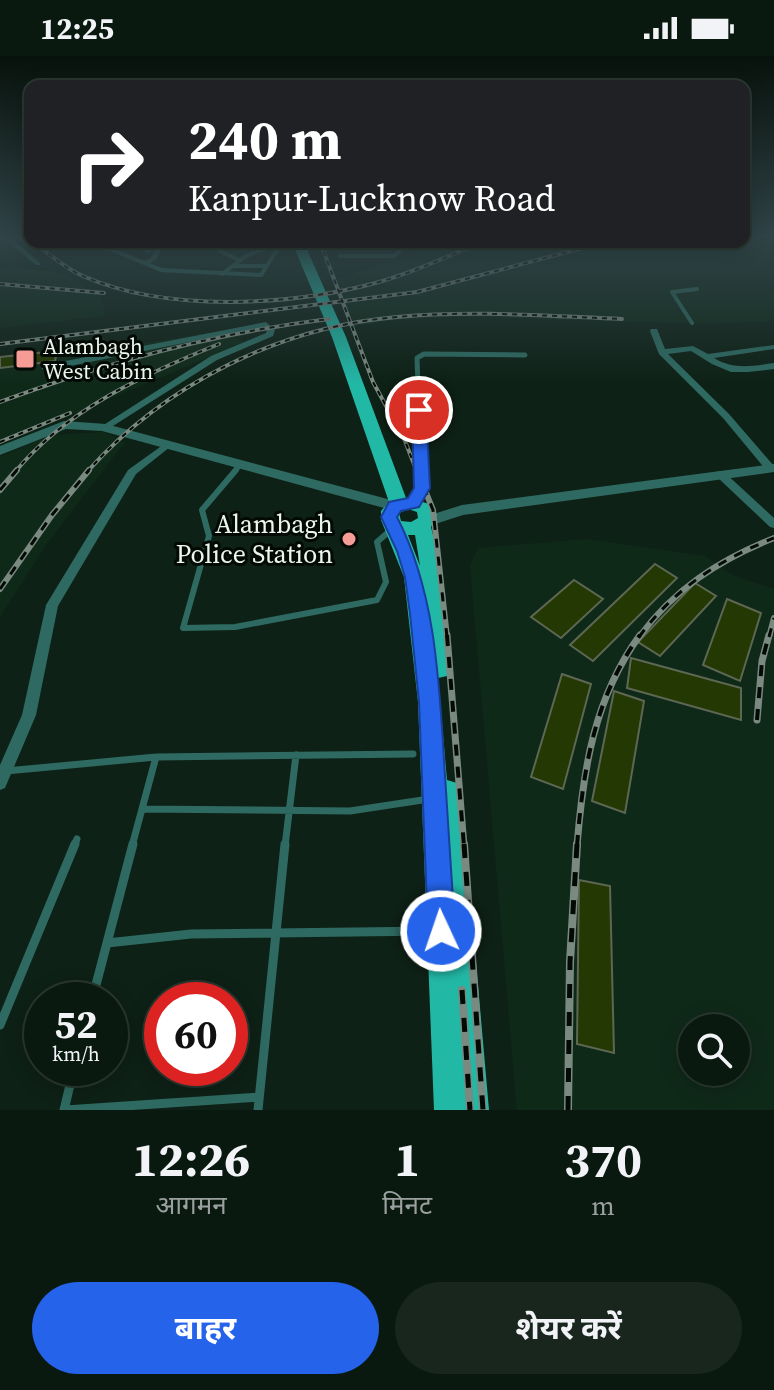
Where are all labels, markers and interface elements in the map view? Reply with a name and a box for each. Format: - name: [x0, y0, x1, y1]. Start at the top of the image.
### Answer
- text: 12:25: [40, 8, 114, 49]
- text: 240 m: [188, 101, 342, 178]
- icon: right: [56, 112, 160, 216]
- text: Kanpur-Lucknow Road: [188, 174, 555, 223]
- place label: Alambagh West Cabin: [43, 331, 153, 386]
- marker: Alambagh West Cabin: [14, 348, 36, 370]
- pin: [385, 376, 453, 444]
- icon: arrive: [397, 388, 441, 432]
- place label: Alambagh Police Station: [176, 506, 333, 572]
- marker: Alambagh Police Station: [340, 530, 358, 548]
- position arrow: [399, 889, 483, 973]
- speed limit sign: 60: [144, 982, 248, 1086]
- text: 52: [54, 997, 98, 1051]
- map controls: [678, 1014, 750, 1086]
- button: search: [678, 1014, 750, 1086]
- text: km/h: [52, 1040, 100, 1068]
- text: 12:26: [132, 1126, 250, 1192]
- text: 1: [394, 1126, 420, 1192]
- text: 370: [564, 1127, 642, 1193]
- text: आगमन: [156, 1187, 227, 1223]
- text: मिनट: [382, 1187, 432, 1223]
- text: m: [591, 1188, 615, 1224]
- button: बाहर: [32, 1282, 379, 1374]
- button: शेयर करें: [395, 1282, 742, 1374]

